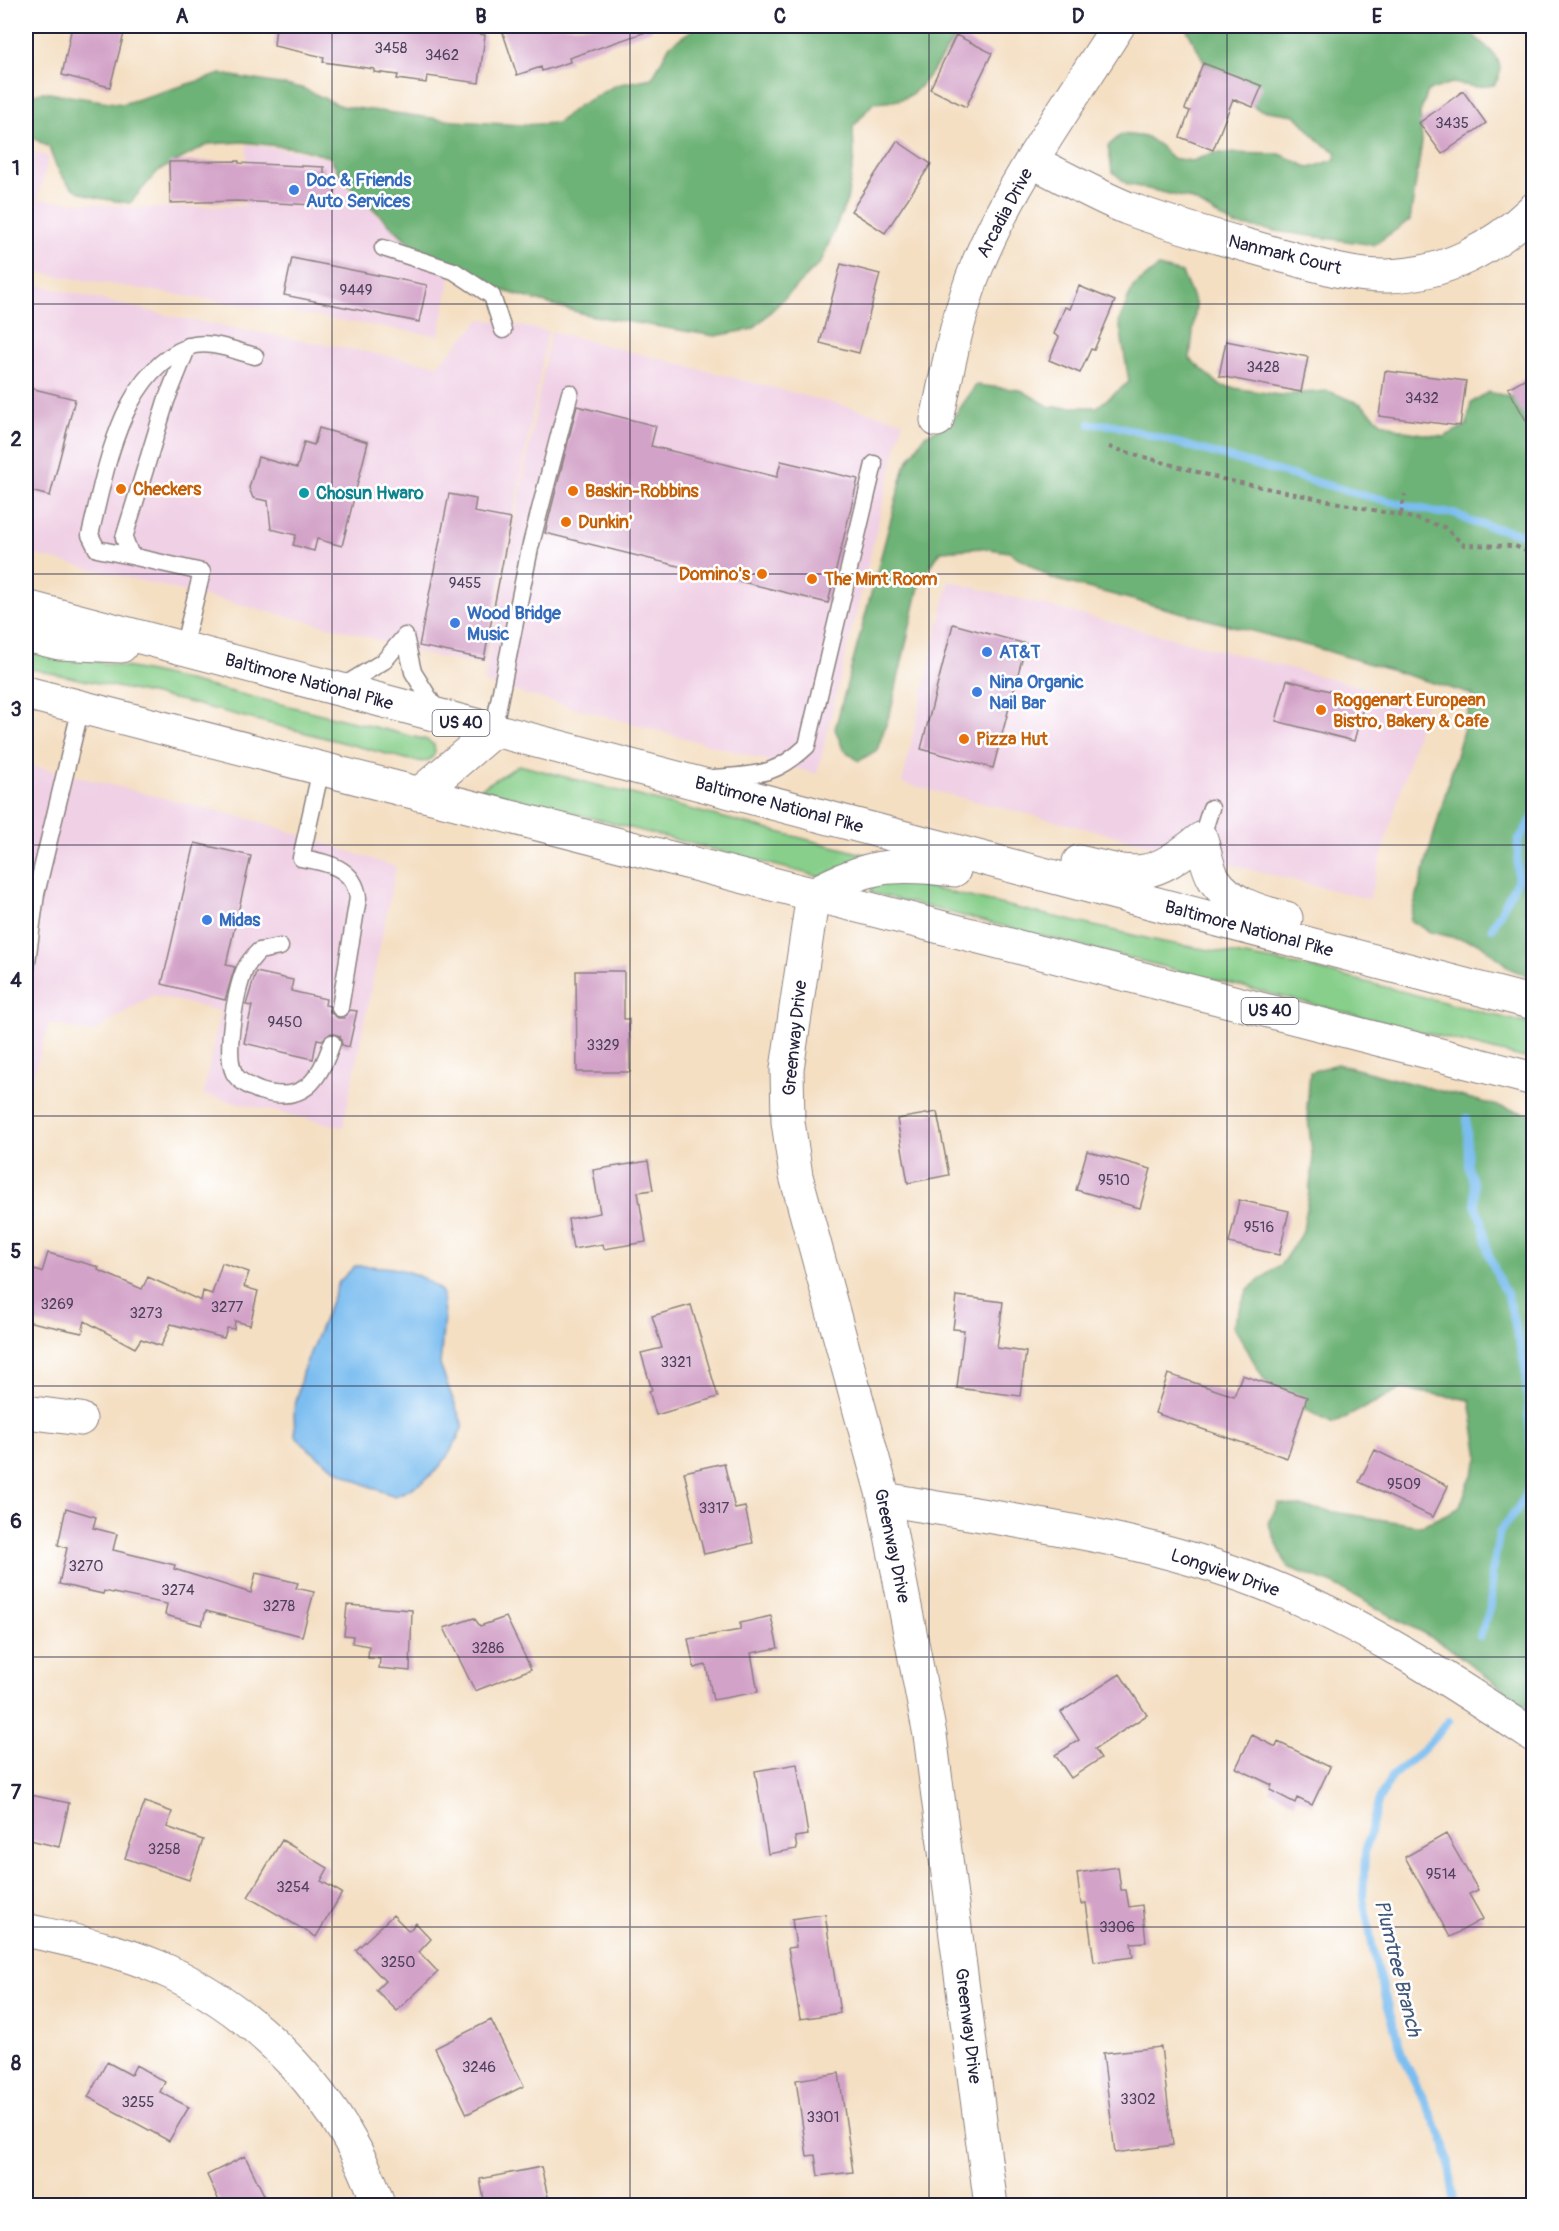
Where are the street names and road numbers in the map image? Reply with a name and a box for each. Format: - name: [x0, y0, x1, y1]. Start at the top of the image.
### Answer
- street label: Arcadia Drive: [972, 164, 1038, 262]
- street label: Nanmark Court: [1226, 230, 1345, 280]
- street label: Baltimore National Pike: [222, 648, 396, 716]
- road number: US 40: [432, 710, 490, 736]
- street label: Baltimore National Pike: [692, 771, 866, 839]
- street label: Baltimore National Pike: [1162, 895, 1336, 963]
- street label: Greenway Drive: [777, 979, 813, 1097]
- road number: US 40: [1242, 998, 1298, 1024]
- street label: Greenway Drive: [869, 1487, 915, 1605]
- street label: Longview Drive: [1168, 1544, 1283, 1602]
- street label: Greenway Drive: [950, 1967, 987, 2085]

